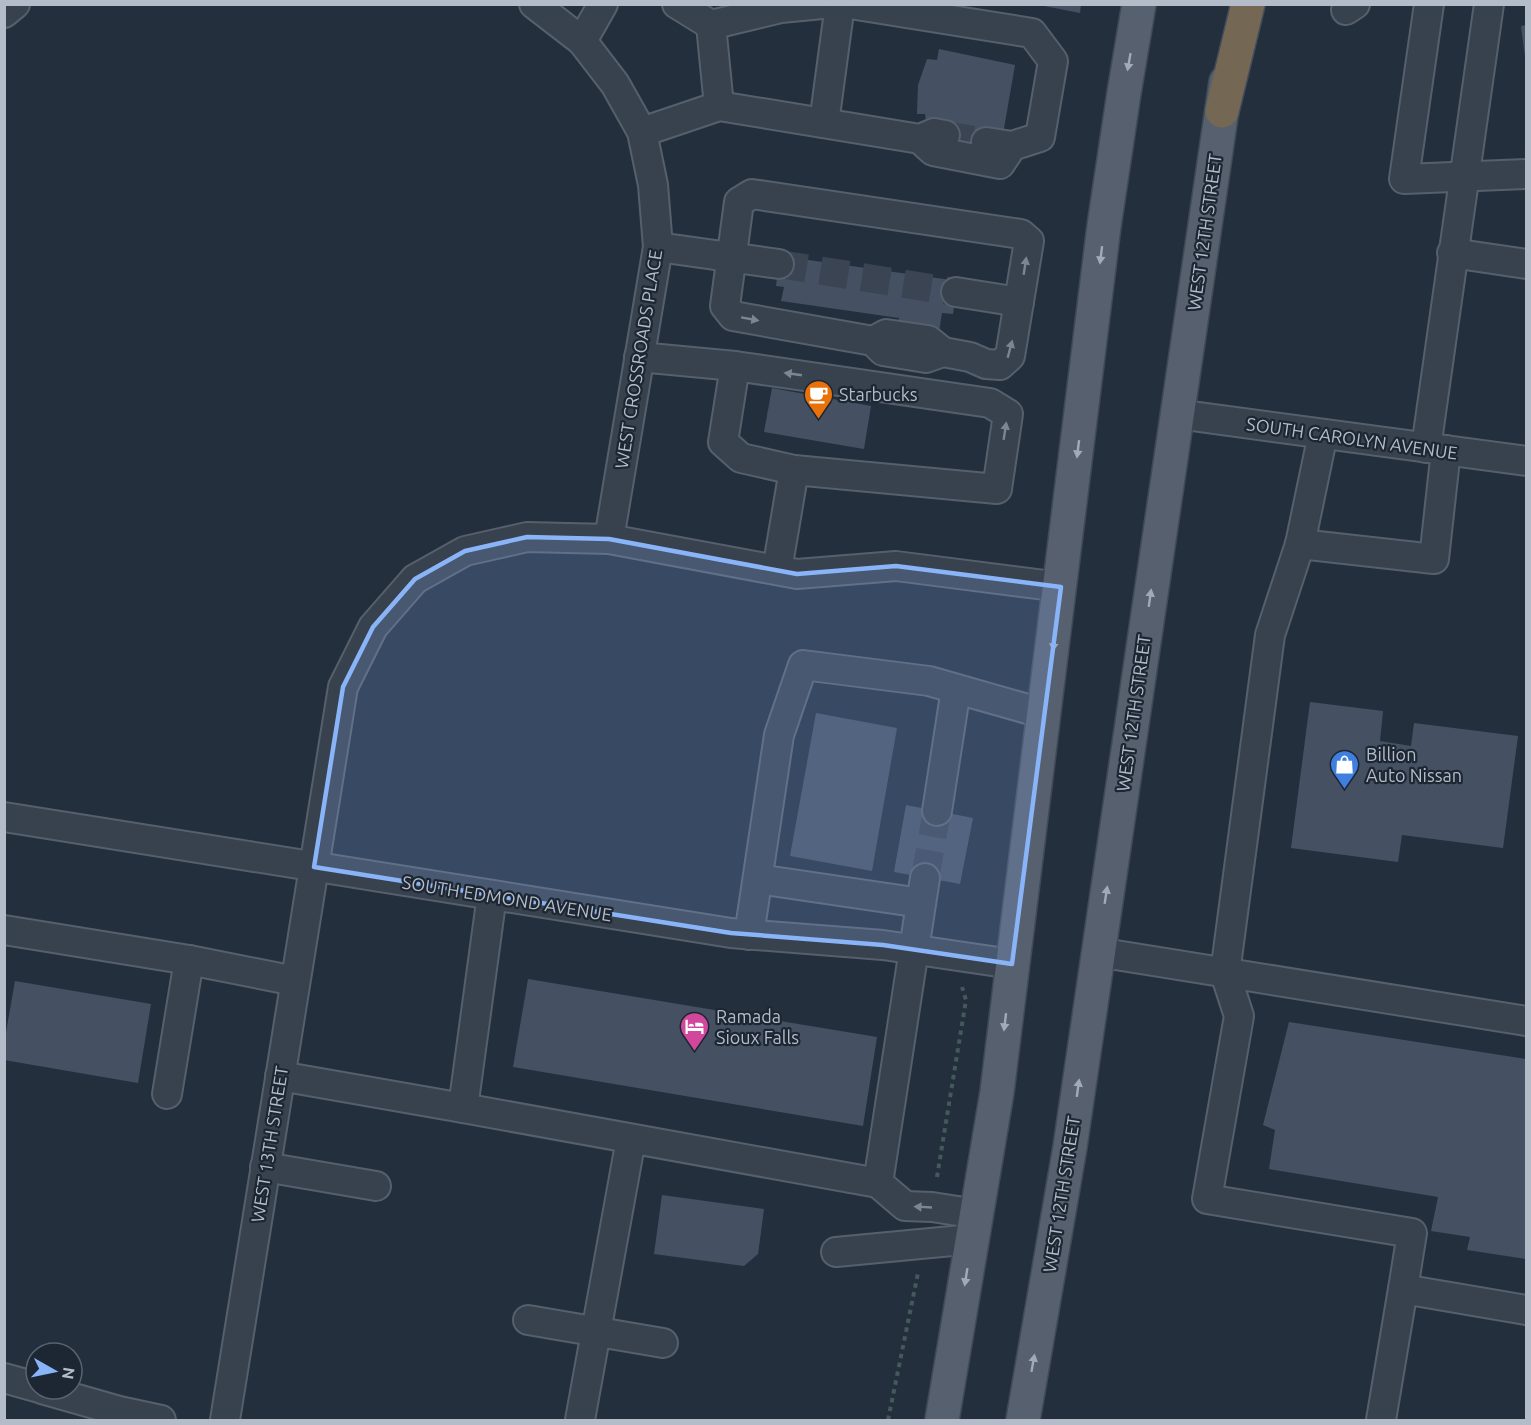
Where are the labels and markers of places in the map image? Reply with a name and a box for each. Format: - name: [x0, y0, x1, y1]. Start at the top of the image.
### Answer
- cafe icon: Starbucks: [802, 378, 834, 420]
- place label: Starbucks: [839, 384, 918, 404]
- place label: Billion Auto Nissan: [1366, 744, 1462, 785]
- shop icon: Billion Auto Nissan: [1329, 748, 1361, 790]
- place label: Ramada Sioux Falls: [716, 1006, 799, 1047]
- hotel icon: Ramada Sioux Falls: [679, 1010, 711, 1052]

